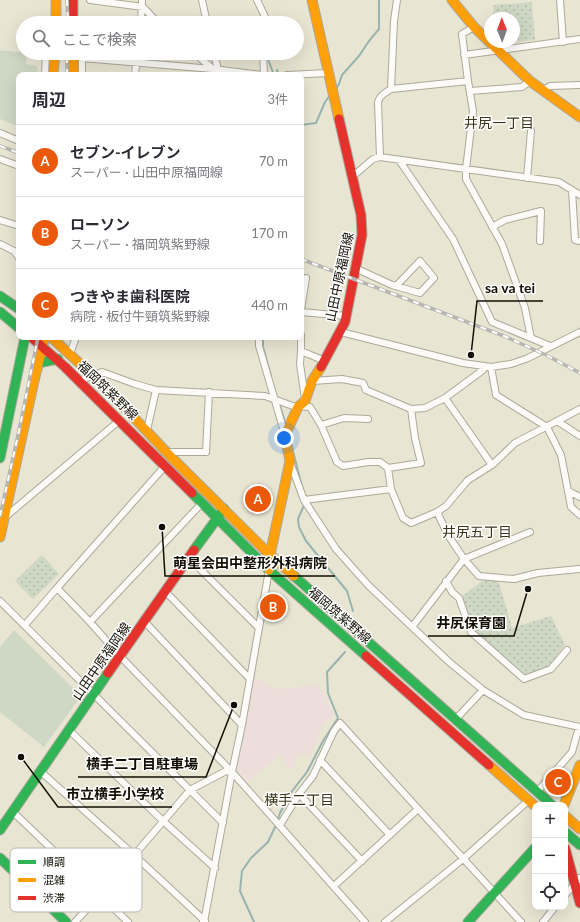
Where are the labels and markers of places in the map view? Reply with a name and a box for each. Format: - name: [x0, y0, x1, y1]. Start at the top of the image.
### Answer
- callout: sa va tei: [477, 275, 543, 301]
- pin: A: [245, 484, 271, 514]
- callout: 萌星会田中整形外科病院: [165, 550, 335, 576]
- pin: B: [260, 592, 286, 622]
- callout: 井尻保育園: [428, 610, 514, 636]
- callout: 横手二丁目駐車場: [78, 751, 206, 777]
- pin: C: [545, 767, 571, 797]
- callout: 市立横手小学校: [58, 781, 172, 807]

